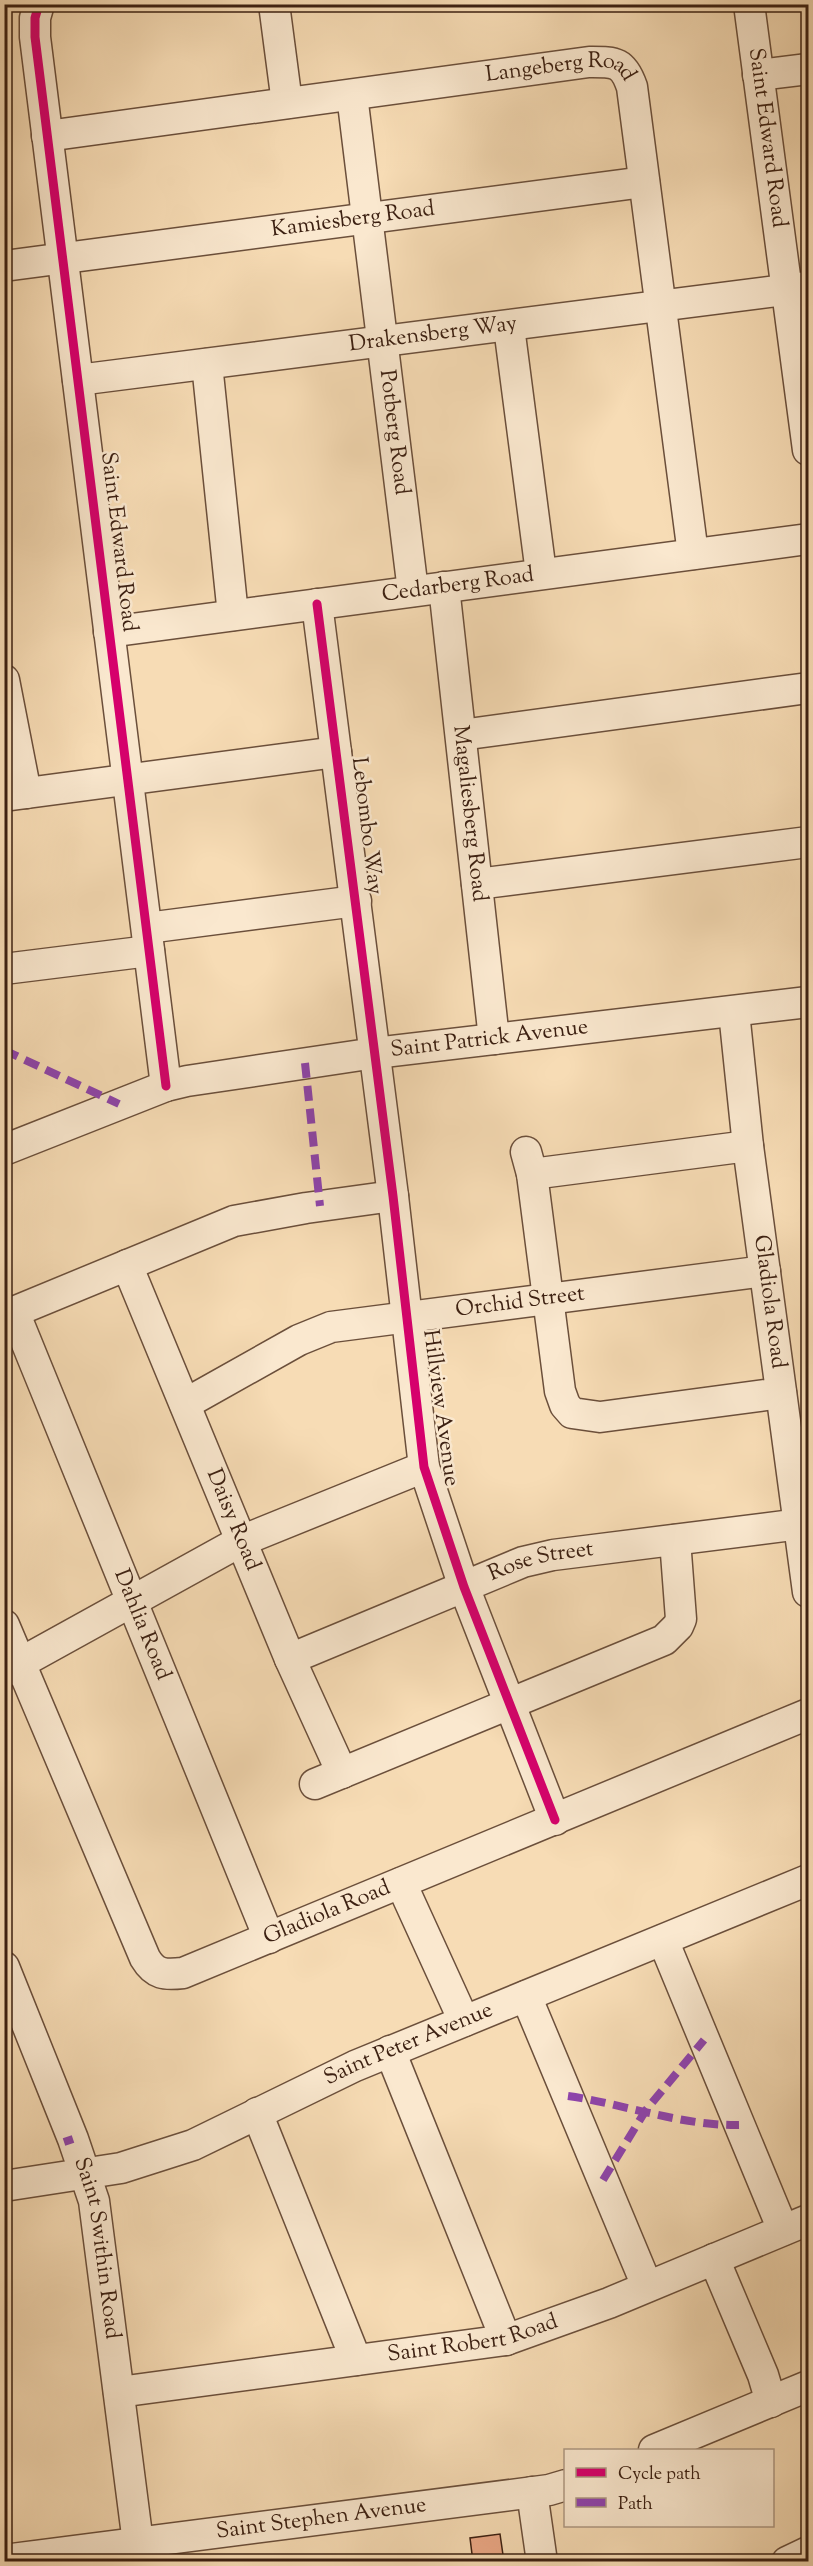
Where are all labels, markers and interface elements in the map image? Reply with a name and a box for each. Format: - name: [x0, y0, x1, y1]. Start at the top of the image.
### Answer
- street label: Langeberg Road: [484, 46, 643, 92]
- street label: Saint Edward Road: [739, 46, 794, 230]
- street label: Kamiesberg Road: [269, 194, 437, 247]
- street label: Drakensberg Way: [347, 308, 519, 361]
- street label: Potberg Road: [370, 368, 417, 497]
- street label: Saint Edward Road: [91, 450, 145, 634]
- street label: Cedarberg Road: [380, 560, 536, 612]
- street label: Magaliesberg Road: [443, 724, 495, 904]
- street label: Lebombo Way: [342, 756, 390, 896]
- street label: Saint Patrick Avenue: [389, 1012, 590, 1067]
- street label: Gladiola Road: [744, 1233, 794, 1371]
- street label: Orchid Street: [454, 1278, 587, 1327]
- street label: Hillview Avenue: [413, 1328, 467, 1488]
- street label: Daisy Road: [197, 1464, 268, 1576]
- street label: Rose Street: [483, 1534, 596, 1591]
- street label: Dahlia Road: [105, 1565, 178, 1685]
- street label: Gladiola Road: [259, 1873, 396, 1954]
- street label: Saint Peter Avenue: [319, 1995, 498, 2095]
- street label: Saint Swithin Road: [64, 2153, 128, 2341]
- street label: Saint Robert Road: [386, 2307, 563, 2372]
- legend: [564, 2449, 774, 2527]
- text: Cycle path: [618, 2462, 701, 2488]
- street label: Saint Stephen Avenue: [214, 2490, 428, 2549]
- text: Path: [618, 2492, 653, 2518]

